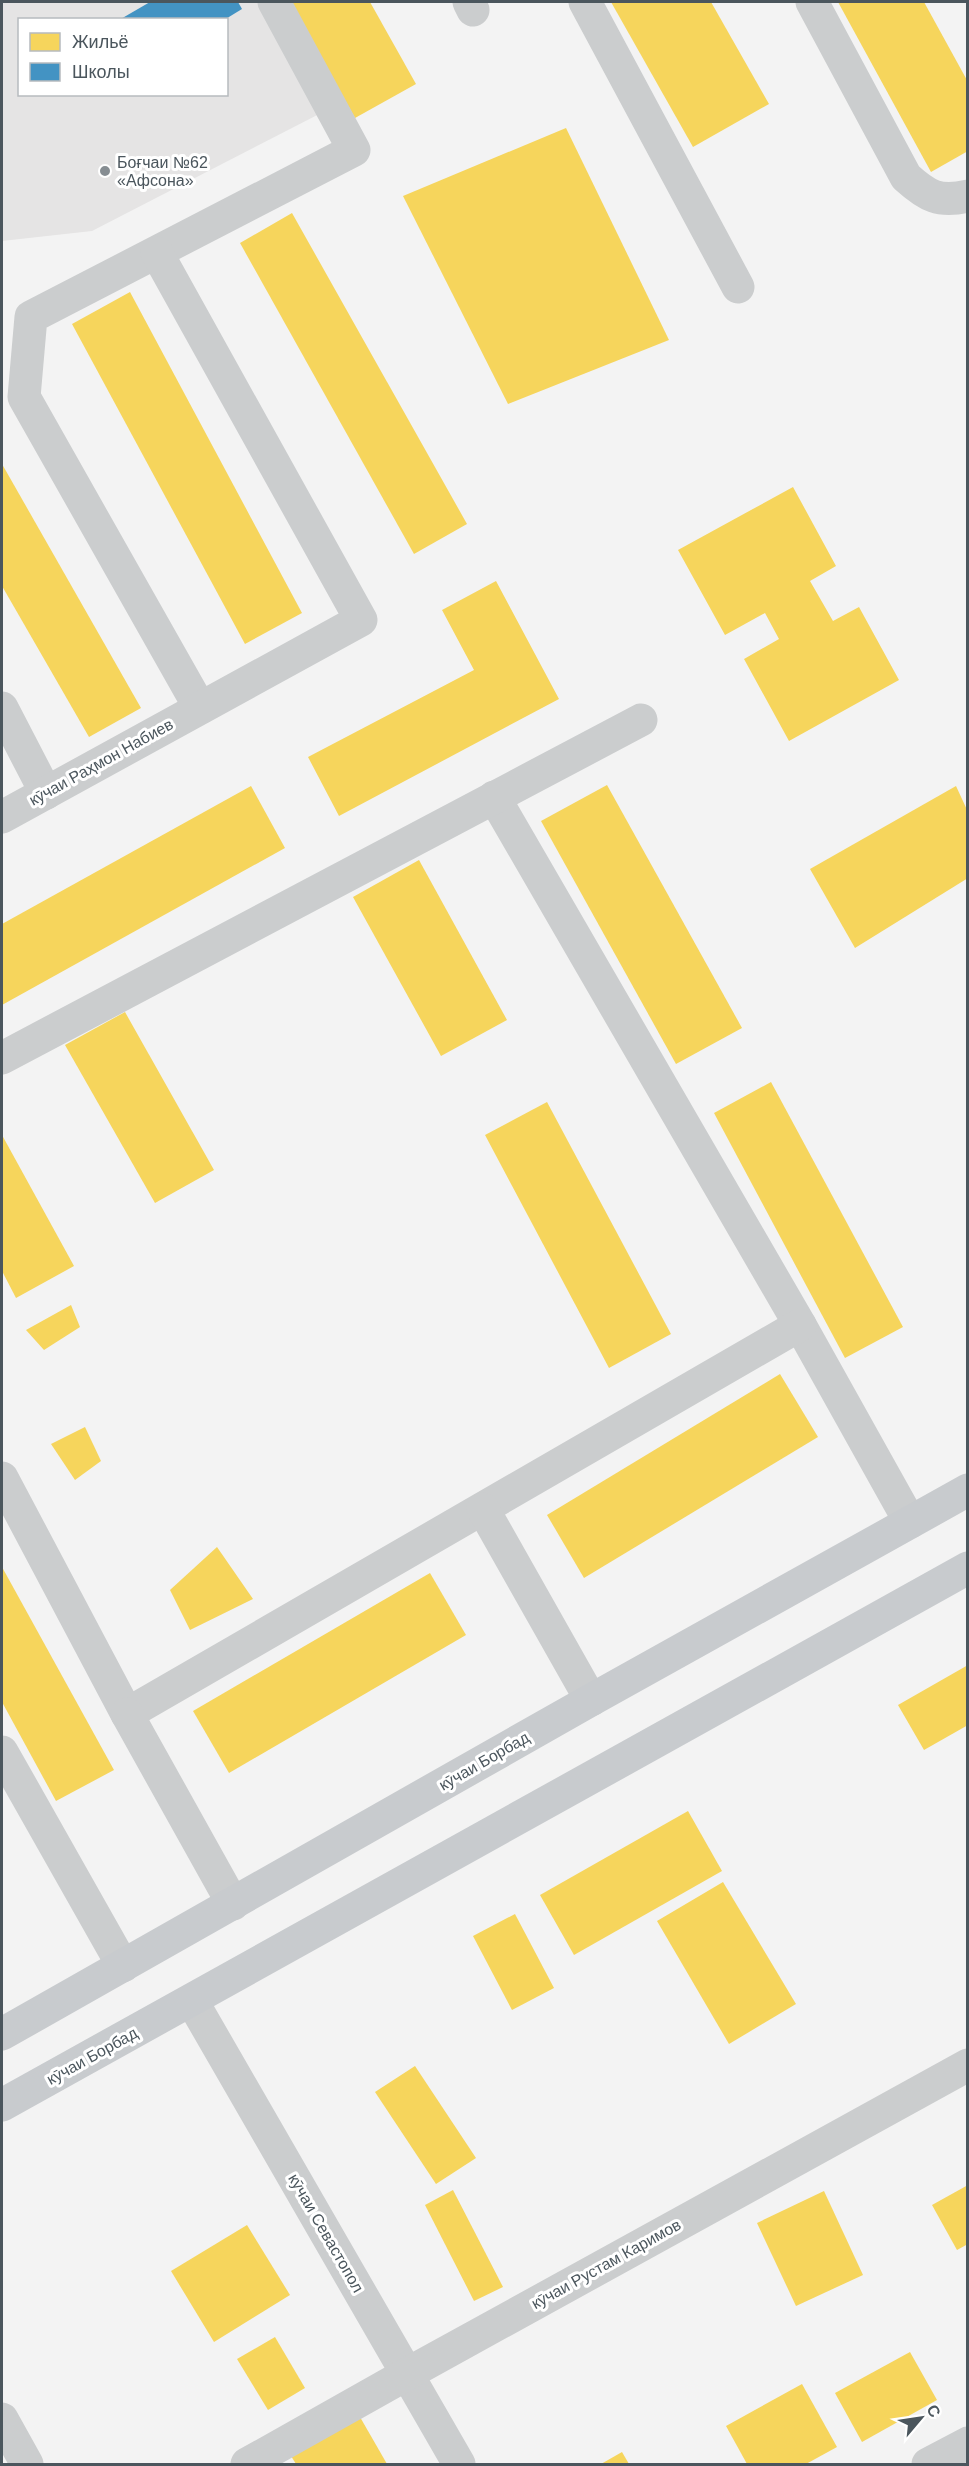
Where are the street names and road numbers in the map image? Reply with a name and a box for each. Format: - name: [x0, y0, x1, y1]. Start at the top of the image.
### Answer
- street label: кӯчаи Раҳмон Набиев: [26, 715, 176, 809]
- street label: кӯчаи Борбад: [436, 1728, 533, 1794]
- street label: кӯчаи Борбад: [44, 2024, 141, 2088]
- street label: кӯчаи Севастопол: [285, 2171, 367, 2295]
- street label: кӯчаи Рустам Каримов: [528, 2216, 684, 2312]

